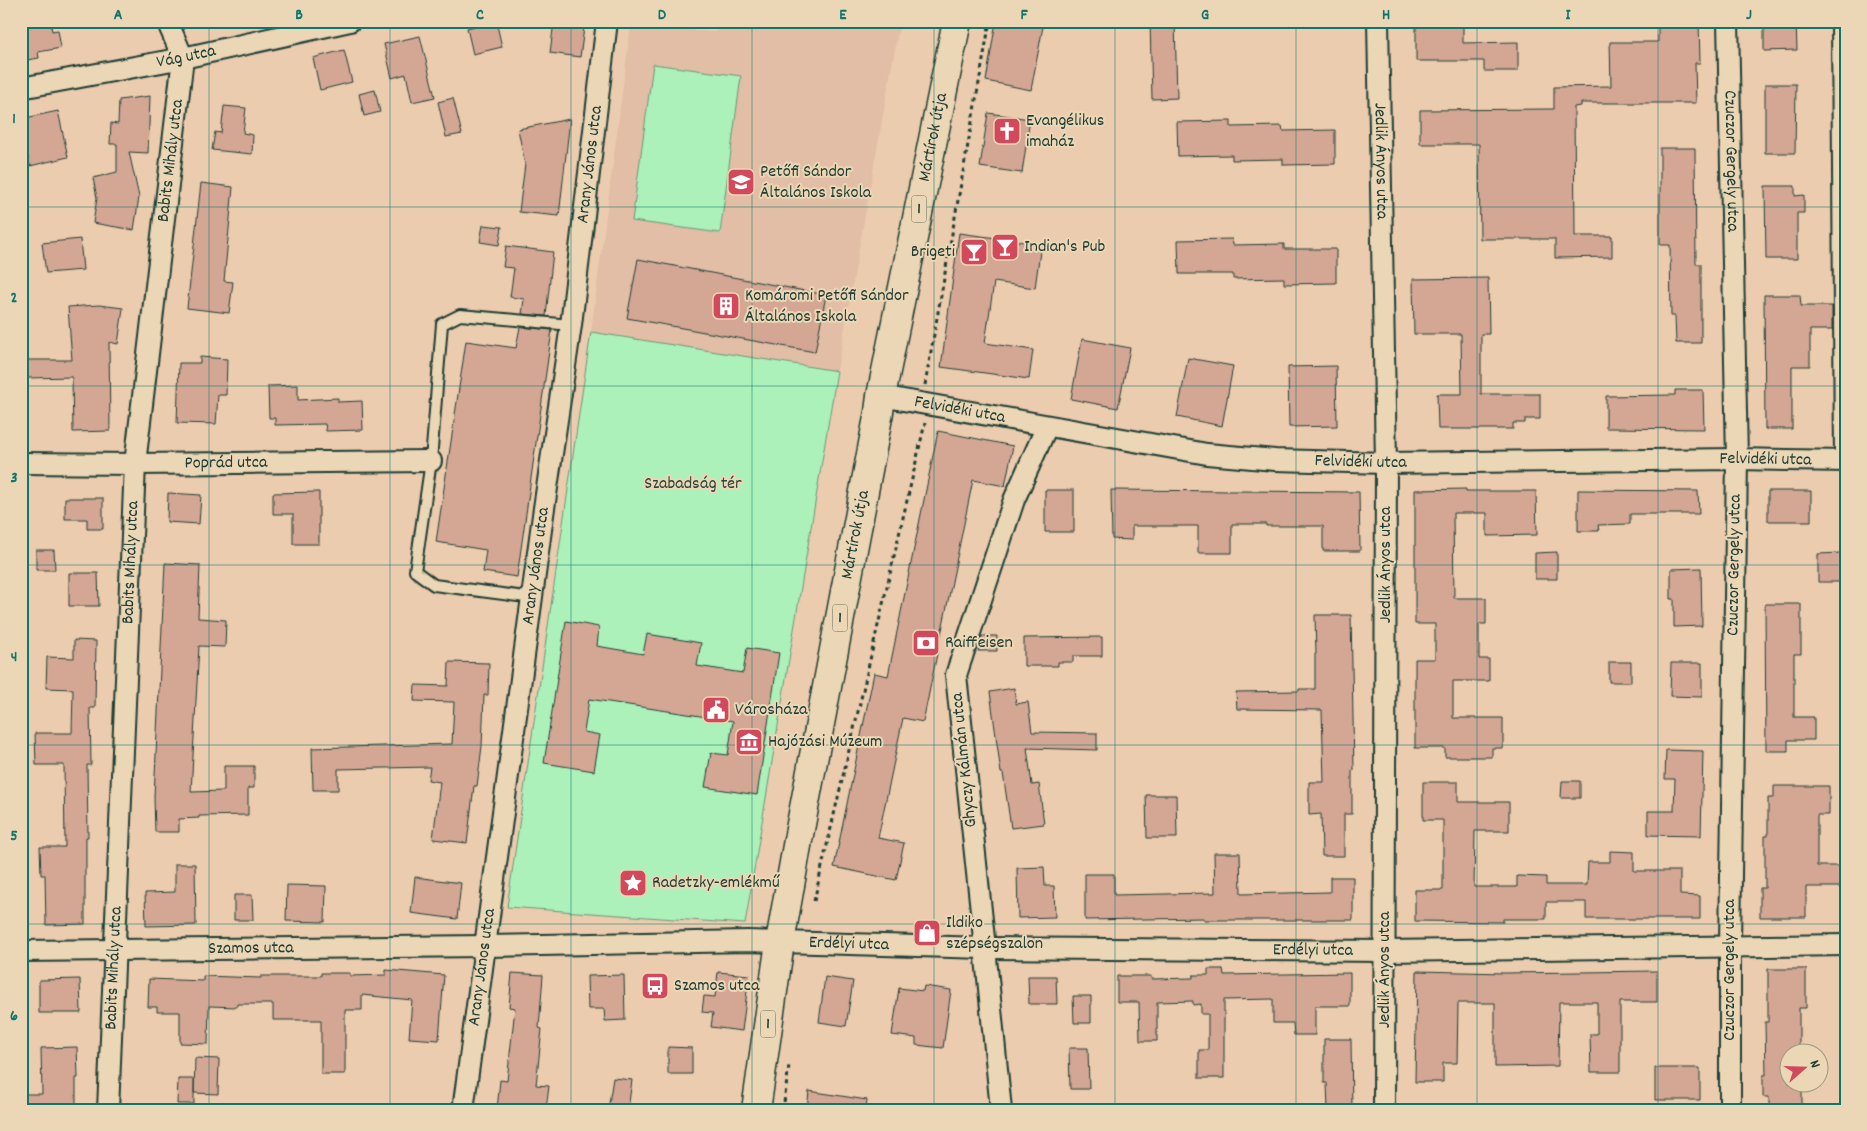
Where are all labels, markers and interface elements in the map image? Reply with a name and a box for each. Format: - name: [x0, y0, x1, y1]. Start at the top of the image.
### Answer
- text: A: [114, 4, 123, 27]
- text: B: [295, 4, 303, 27]
- text: C: [476, 4, 484, 27]
- text: D: [658, 4, 667, 27]
- text: E: [839, 4, 847, 27]
- text: F: [1020, 4, 1028, 27]
- text: G: [1201, 4, 1209, 27]
- text: H: [1382, 4, 1390, 27]
- text: I: [1566, 4, 1572, 27]
- text: J: [1746, 4, 1752, 27]
- street label: Vág utca: [155, 39, 219, 75]
- street label: Mártírok útja: [912, 90, 955, 184]
- street label: Czuczor Gergely utca: [1717, 90, 1745, 233]
- street label: Babits Mihály utca: [151, 97, 191, 223]
- street label: Jedlik Ányos utca: [1367, 102, 1394, 220]
- street label: Arany János utca: [571, 104, 609, 225]
- text: 1: [12, 108, 16, 131]
- place label: Evangélikus imaház: [1026, 109, 1104, 155]
- church icon: Evangélikus imaház: [992, 116, 1022, 146]
- place label: Petőfi Sándor Általános Iskola: [760, 160, 872, 206]
- school or university icon: Petőfi Sándor Általános Iskola: [726, 167, 756, 197]
- road number: 1: [912, 195, 926, 222]
- bar icon: Indian's Pub: [990, 232, 1020, 262]
- place label: Indian's Pub: [1024, 235, 1106, 260]
- bar icon: Brigeti: [959, 237, 989, 267]
- place label: Brigeti: [911, 240, 955, 265]
- place label: Komáromi Petőfi Sándor Általános Iskola: [745, 284, 909, 330]
- text: 2: [11, 287, 18, 310]
- building icon: Komáromi Petőfi Sándor Általános Iskola: [711, 291, 741, 321]
- street label: Felvidéki utca: [912, 390, 1008, 430]
- street label: Felvidéki utca: [1719, 446, 1812, 473]
- street label: Felvidéki utca: [1314, 449, 1407, 476]
- street label: Poprád utca: [184, 450, 268, 476]
- text: 3: [10, 467, 18, 490]
- park label: Szabadság tér: [644, 472, 742, 497]
- street label: Mártírok útja: [835, 488, 877, 581]
- street label: Czuczor Gergely utca: [1721, 493, 1749, 636]
- street label: Babits Mihály utca: [116, 500, 146, 625]
- street label: Arany János utca: [516, 505, 557, 626]
- street label: Jedlik Ányos utca: [1374, 506, 1399, 623]
- road number: 1: [832, 604, 848, 632]
- bank icon: Raiffeisen: [911, 628, 941, 658]
- place label: Raiffeisen: [945, 631, 1013, 656]
- text: 4: [11, 646, 17, 669]
- street label: Ghyczy Kálmán utca: [945, 691, 985, 829]
- public building icon: Városháza: [701, 695, 731, 725]
- place label: Városháza: [735, 698, 808, 723]
- museum icon: Hajózási Múzeum: [734, 727, 764, 757]
- place label: Hajózási Múzeum: [768, 730, 882, 755]
- text: 5: [10, 825, 18, 848]
- place icon: Radetzky-emlékmű: [618, 868, 648, 898]
- place label: Radetzky-emlékmű: [652, 871, 780, 896]
- street label: Czuczor Gergely utca: [1718, 899, 1743, 1041]
- street label: Babits Mihály utca: [99, 905, 129, 1030]
- street label: Arany János utca: [462, 906, 503, 1028]
- place label: Ildiko szépségszalon: [946, 911, 1043, 957]
- street label: Jedlik Ányos utca: [1373, 911, 1398, 1028]
- shop icon: Ildiko szépségszalon: [912, 918, 942, 948]
- street label: Erdélyi utca: [808, 930, 890, 958]
- street label: Szamos utca: [208, 936, 294, 961]
- street label: Erdélyi utca: [1273, 938, 1354, 963]
- bus stop icon: Szamos utca: [640, 971, 670, 1001]
- place label: Szamos utca: [674, 974, 760, 999]
- text: 6: [10, 1005, 18, 1028]
- road number: 1: [760, 1011, 776, 1038]
- north arrow: [1780, 1044, 1830, 1094]
- text: N: [1804, 1058, 1825, 1071]

